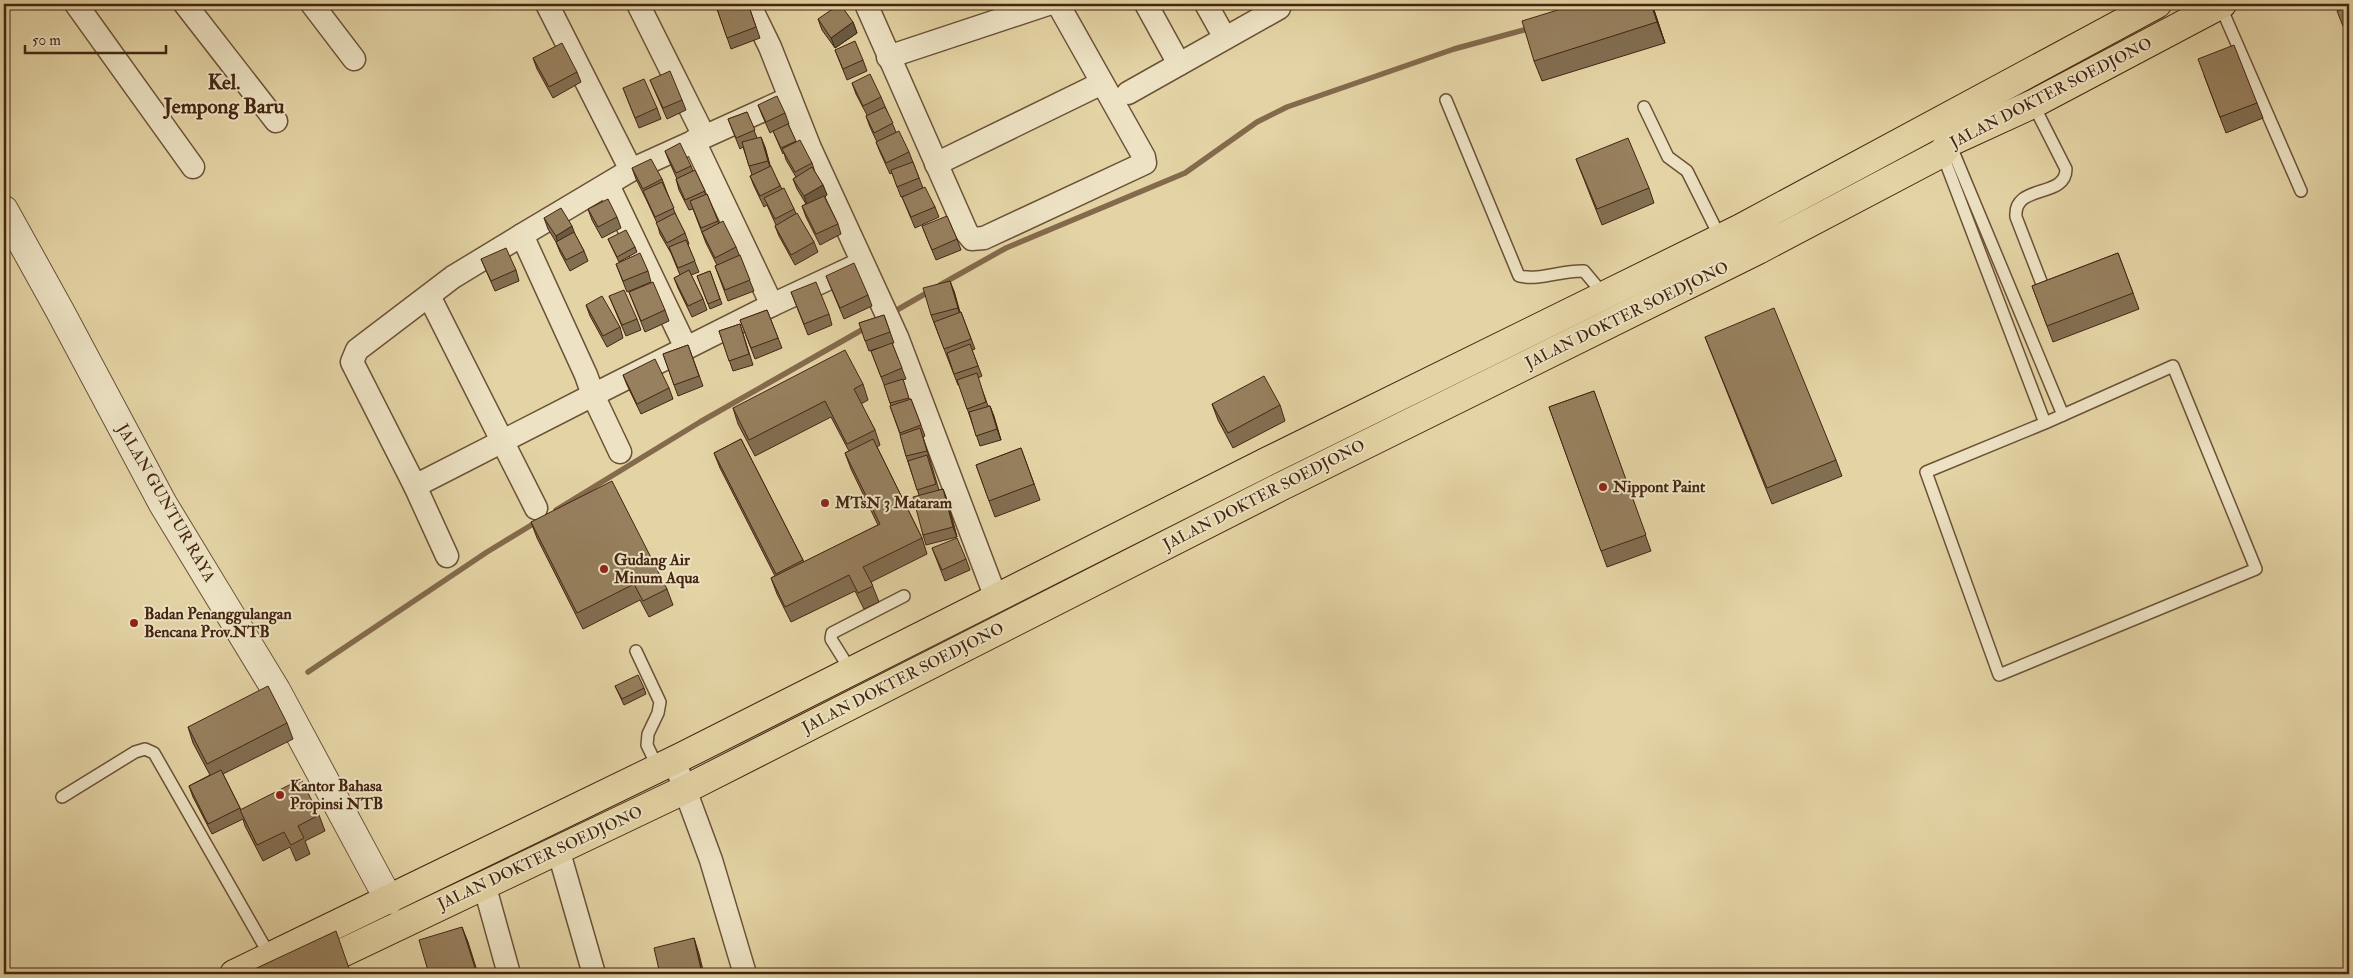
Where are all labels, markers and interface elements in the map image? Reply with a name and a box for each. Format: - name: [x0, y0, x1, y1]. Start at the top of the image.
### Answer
- scale bar: [25, 22, 166, 54]
- text: 50 m: [32, 31, 61, 50]
- street label: JALAN DOKTER SOEDJONO: [1946, 33, 2156, 154]
- district label: Kel. Jempong Baru: [163, 69, 284, 120]
- street label: JALAN DOKTER SOEDJONO: [1521, 257, 1732, 374]
- street label: JALAN GUNTUR RAYA: [111, 419, 220, 586]
- street label: JALAN DOKTER SOEDJONO: [1159, 435, 1369, 556]
- place label: Nippont Paint: [1612, 477, 1706, 498]
- marker: Nippont Paint: [1597, 481, 1609, 493]
- place label: MTsN 3 Mataram: [834, 493, 953, 513]
- marker: MTsN 3 Mataram: [819, 497, 831, 509]
- place label: Gudang Air Minum Aqua: [613, 550, 700, 589]
- marker: Gudang Air Minum Aqua: [598, 563, 610, 575]
- place label: Badan Penanggulangan Bencana Prov.NTB: [144, 604, 292, 642]
- marker: Badan Penanggulangan Bencana Prov.NTB: [128, 617, 140, 629]
- street label: JALAN DOKTER SOEDJONO: [798, 618, 1008, 739]
- place label: Kantor Bahasa Propinsi NTB: [290, 776, 383, 815]
- marker: Kantor Bahasa Propinsi NTB: [274, 789, 286, 801]
- street label: JALAN DOKTER SOEDJONO: [433, 802, 646, 916]

